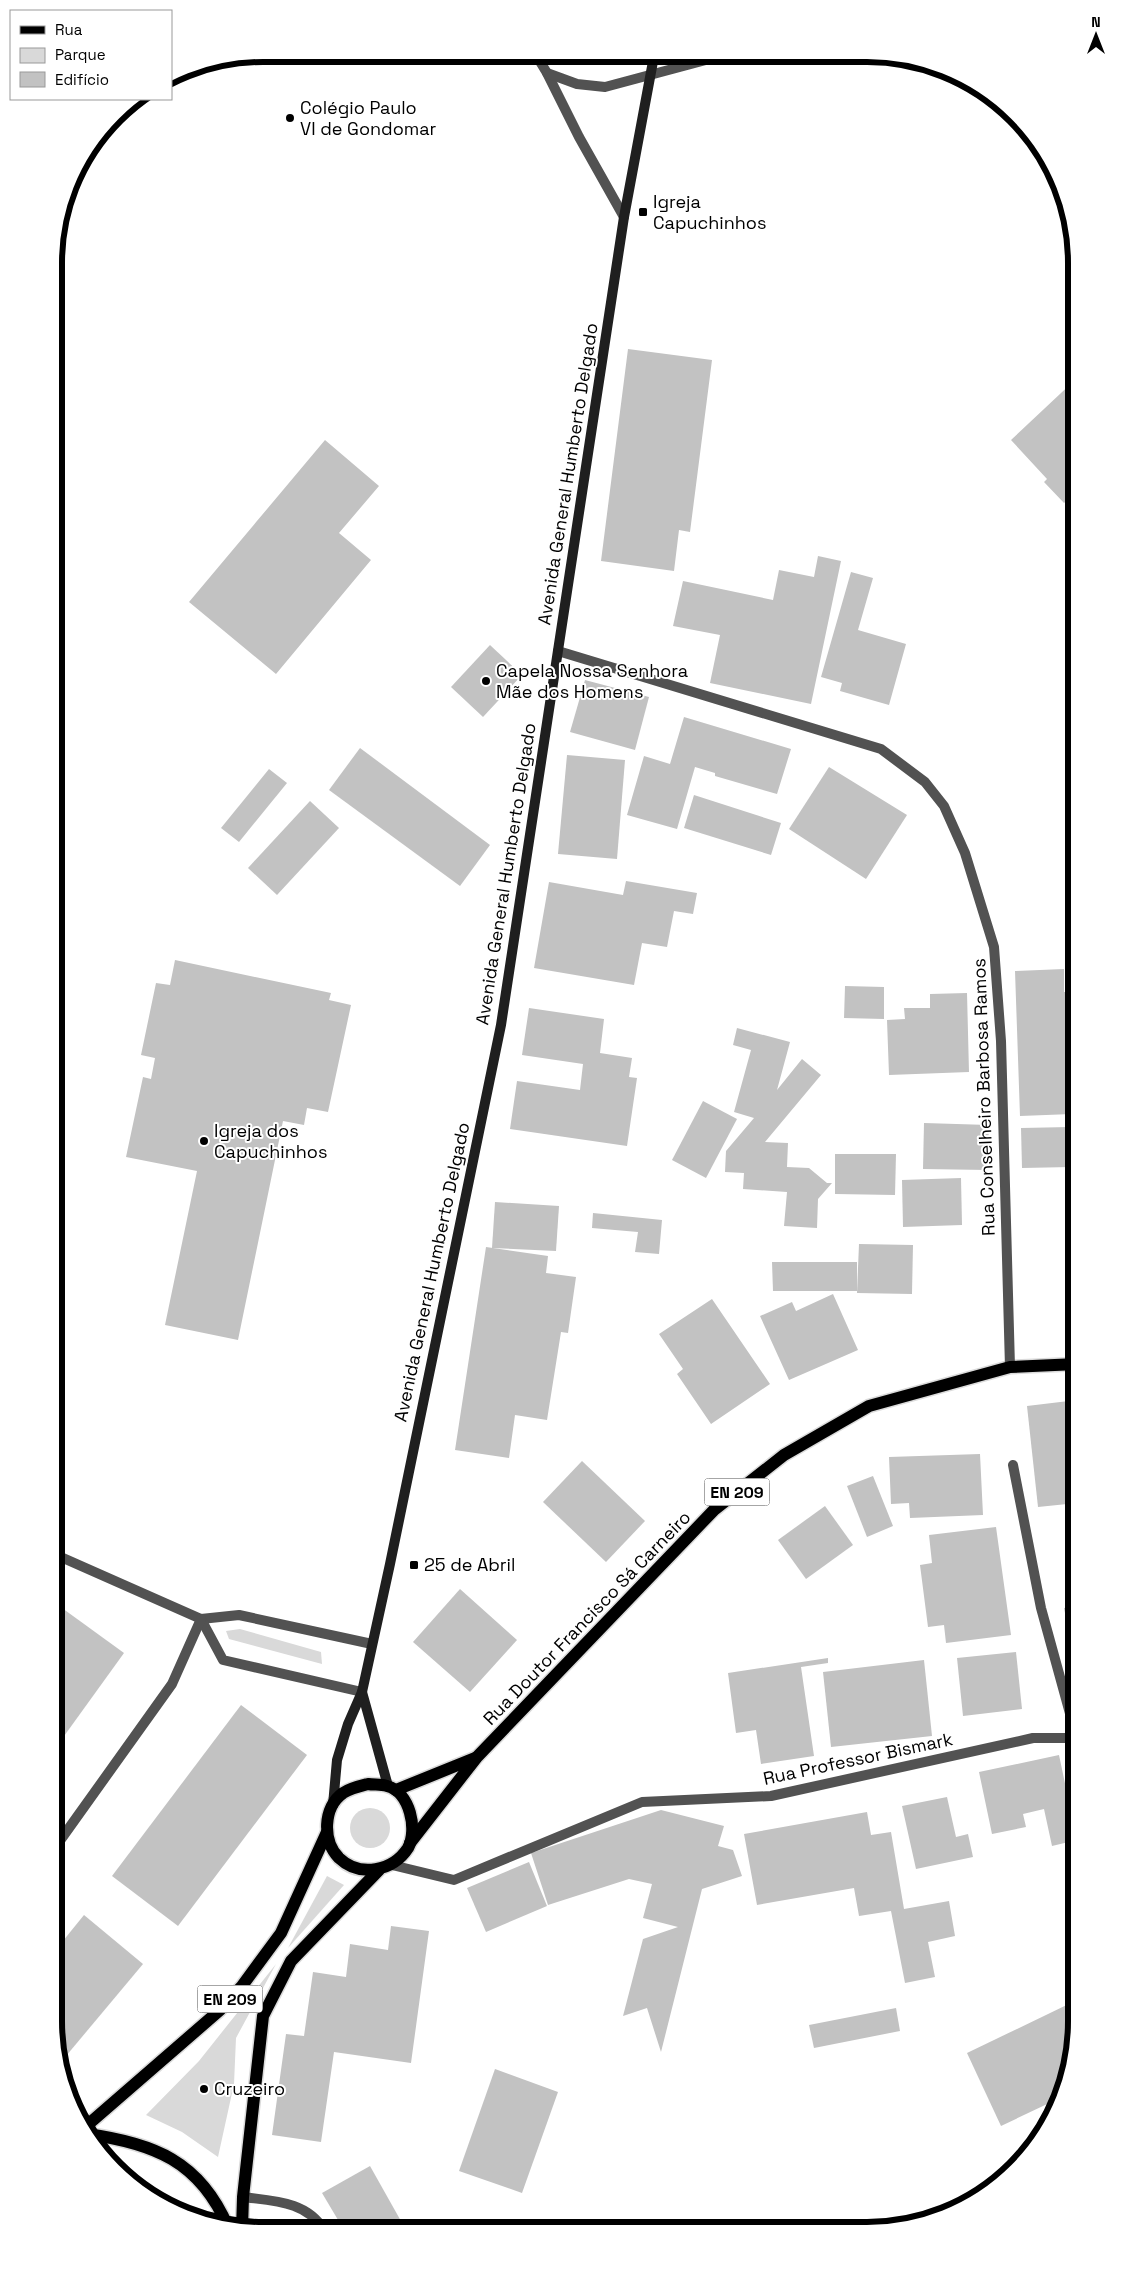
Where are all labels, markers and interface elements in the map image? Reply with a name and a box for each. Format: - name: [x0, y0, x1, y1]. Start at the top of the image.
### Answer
- legend: [10, 10, 172, 100]
- north arrow: [1071, 10, 1121, 60]
- text: N: [1091, 13, 1101, 31]
- text: Rua: [55, 20, 83, 39]
- text: Parque: [55, 45, 106, 64]
- text: Edifício: [55, 70, 109, 89]
- place label: Colégio Paulo VI de Gondomar: [300, 96, 437, 140]
- marker: Colégio Paulo VI de Gondomar: [284, 112, 296, 124]
- place label: Igreja Capuchinhos: [653, 190, 766, 234]
- marker: Igreja Capuchinhos: [637, 206, 649, 218]
- street label: Avenida General Humberto Delgado: [532, 321, 603, 627]
- place label: Capela Nossa Senhora Mãe dos Homens: [496, 659, 688, 703]
- marker: Capela Nossa Senhora Mãe dos Homens: [480, 675, 492, 687]
- street label: Avenida General Humberto Delgado: [470, 721, 541, 1027]
- street label: Rua Conselheiro Barbosa Ramos: [967, 958, 1000, 1236]
- place label: Igreja dos Capuchinhos: [214, 1119, 327, 1163]
- street label: Avenida General Humberto Delgado: [388, 1120, 475, 1424]
- marker: Igreja dos Capuchinhos: [198, 1135, 210, 1147]
- road number: EN 209: [704, 1478, 770, 1505]
- street label: Rua Doutor Francisco Sá Carneiro: [478, 1506, 695, 1730]
- place label: 25 de Abril: [424, 1553, 515, 1576]
- marker: 25 de Abril: [408, 1559, 420, 1571]
- street label: Rua Professor Bismark: [761, 1727, 955, 1790]
- road number: EN 209: [198, 1986, 262, 2012]
- place label: Cruzeiro: [214, 2077, 285, 2100]
- marker: Cruzeiro: [198, 2083, 210, 2095]

